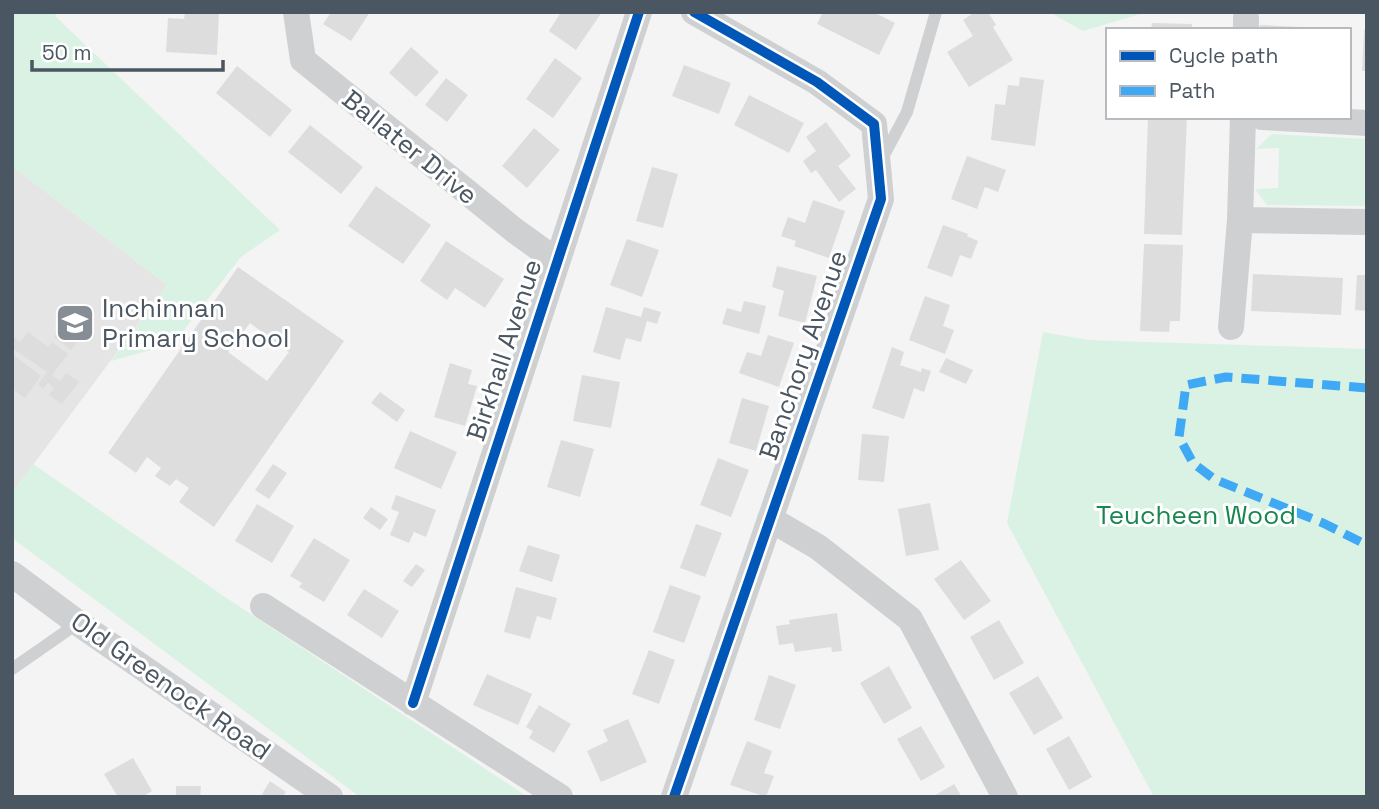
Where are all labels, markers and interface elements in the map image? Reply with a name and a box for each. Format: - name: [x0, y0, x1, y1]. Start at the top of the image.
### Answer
- scale bar: [32, 28, 222, 72]
- legend: [1106, 28, 1351, 119]
- text: 50 m: [42, 39, 92, 66]
- text: Cycle path: [1169, 42, 1278, 69]
- text: Path: [1169, 77, 1215, 104]
- street label: Ballater Drive: [335, 82, 485, 212]
- street label: Banchory Avenue: [751, 246, 855, 464]
- street label: Birkhall Avenue: [459, 255, 549, 445]
- place label: Inchinnan Primary School: [102, 291, 289, 355]
- school or university icon: Inchinnan Primary School: [54, 302, 96, 344]
- park label: Teucheen Wood: [1096, 498, 1296, 532]
- street label: Old Greenock Road: [64, 604, 278, 768]

